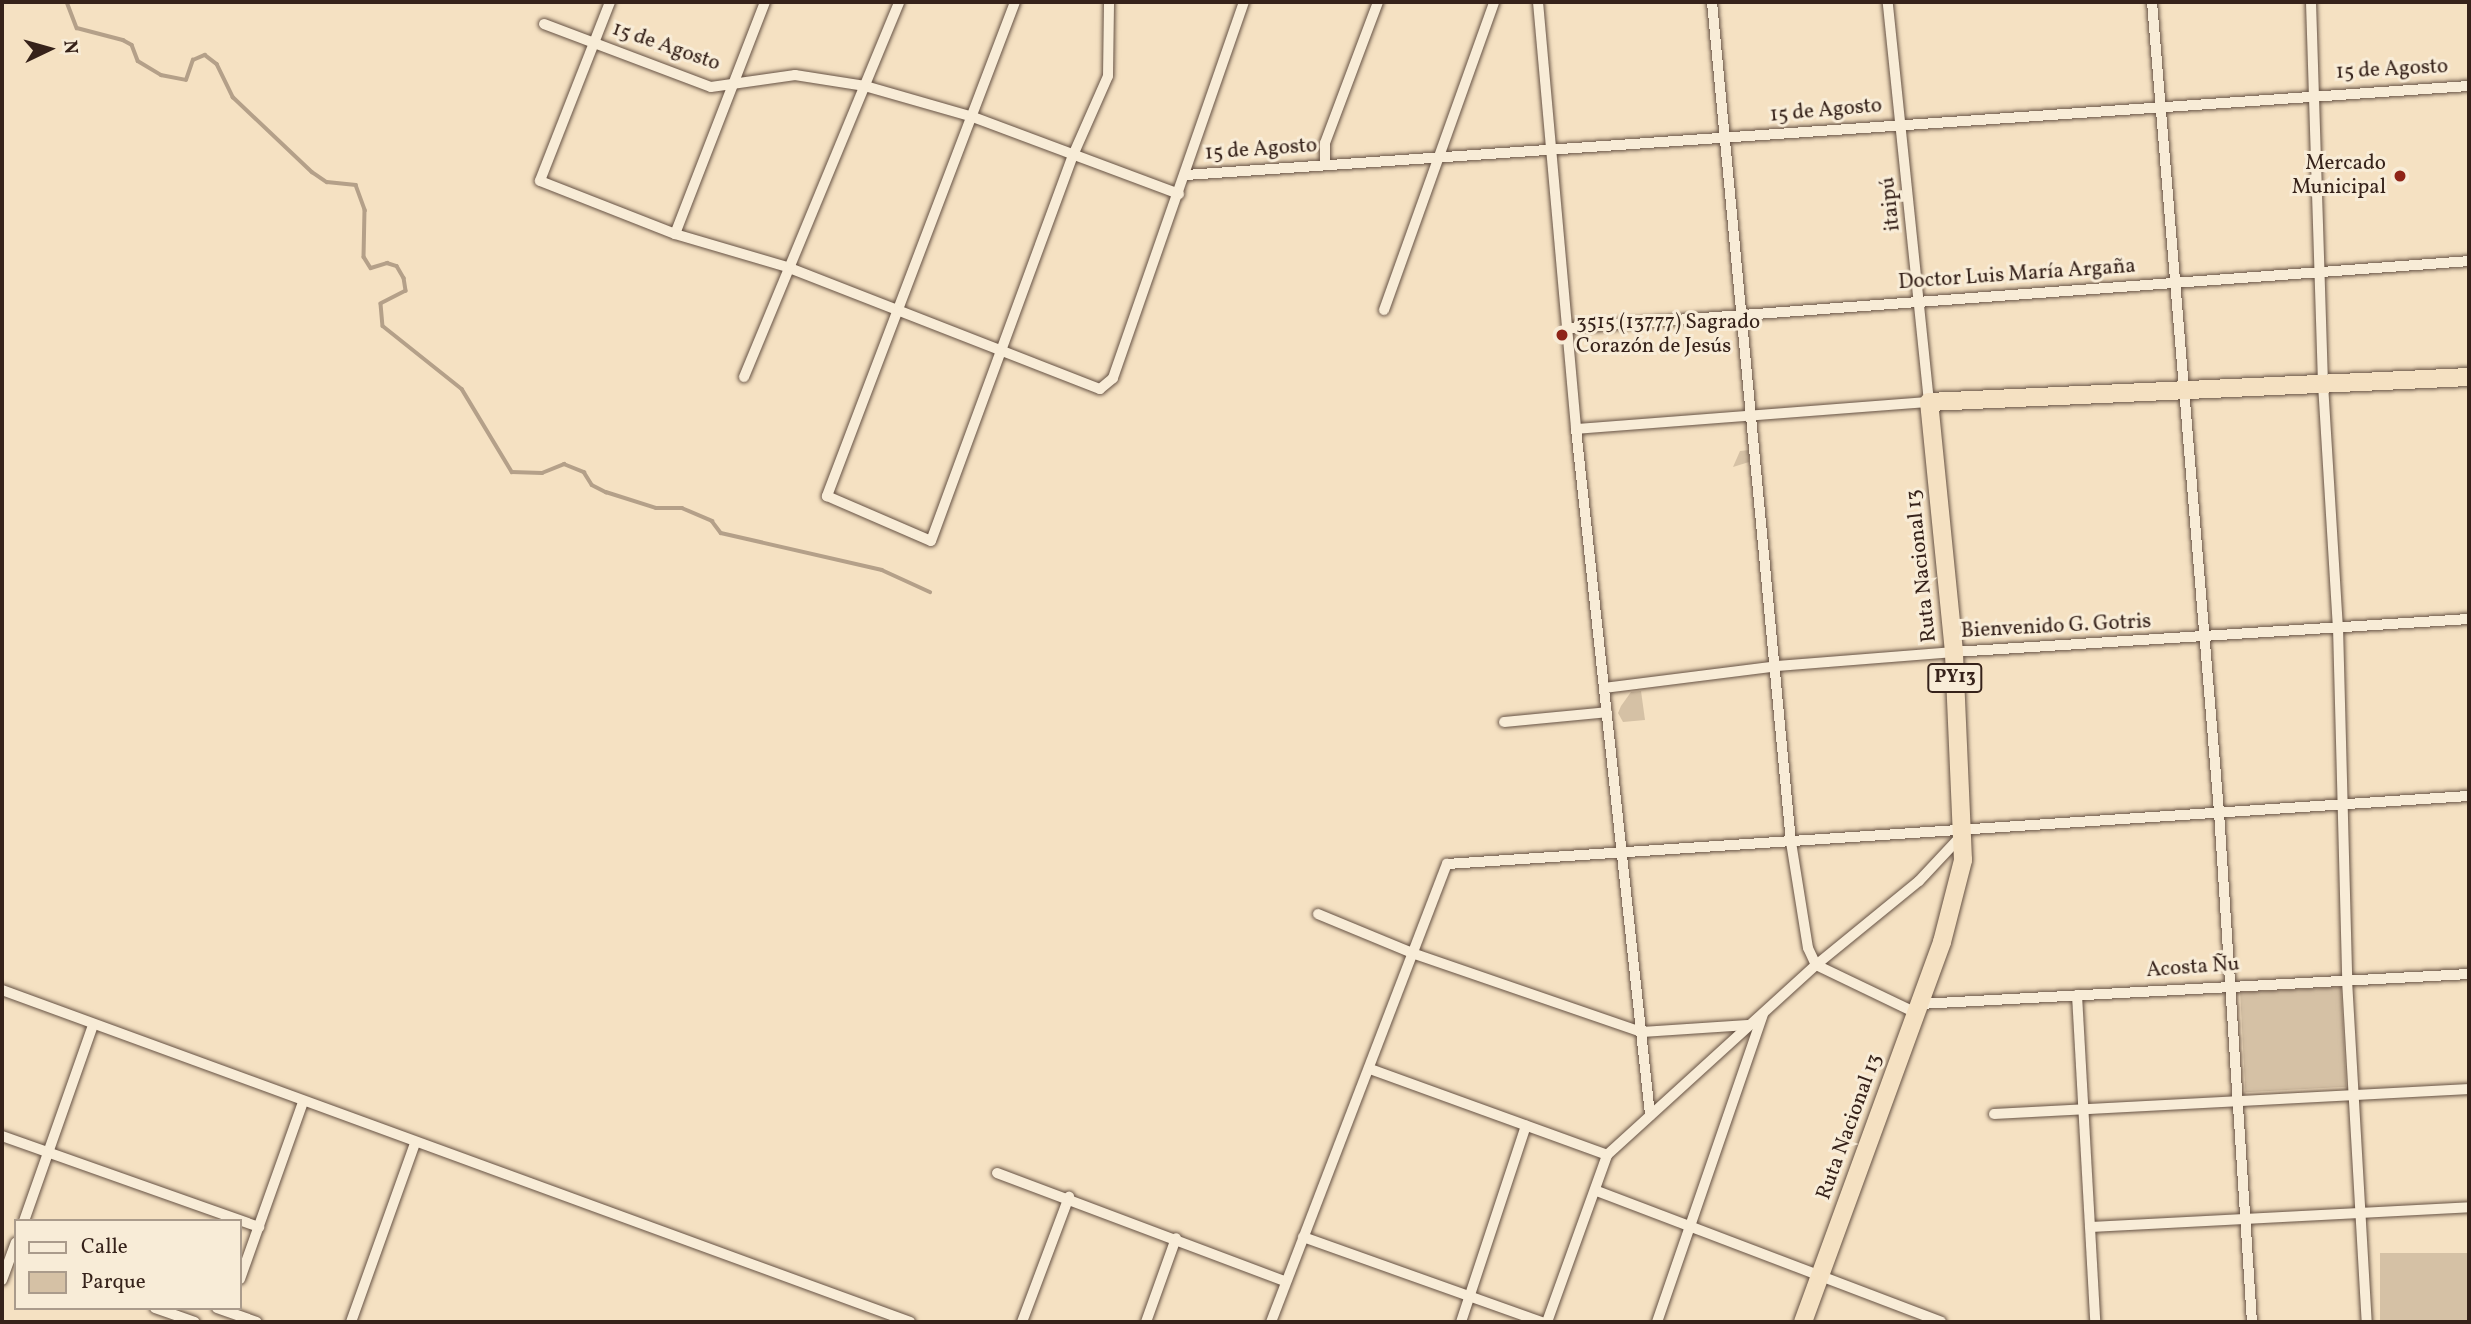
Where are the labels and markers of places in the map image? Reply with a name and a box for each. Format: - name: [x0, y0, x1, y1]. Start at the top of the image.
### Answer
- place label: Mercado Municipal: [2292, 151, 2386, 201]
- marker: Mercado Municipal: [2392, 168, 2408, 184]
- place label: 3515 (13777) Sagrado Corazón de Jesús: [1576, 310, 1760, 360]
- marker: 3515 (13777) Sagrado Corazón de Jesús: [1554, 327, 1570, 343]

